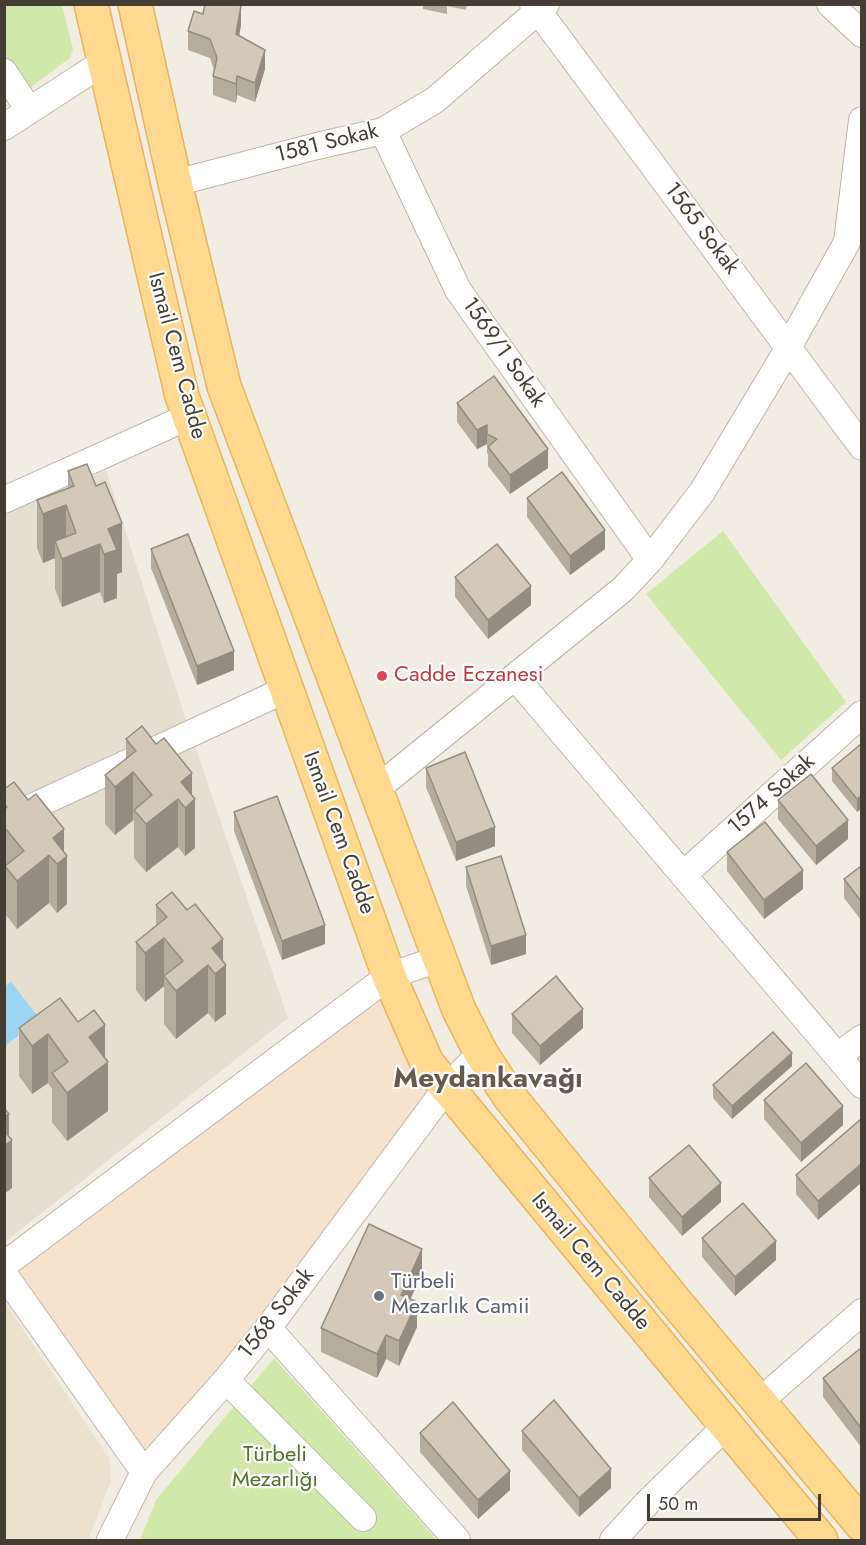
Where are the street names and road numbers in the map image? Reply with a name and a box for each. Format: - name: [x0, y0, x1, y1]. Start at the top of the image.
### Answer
- street label: 1581 Sokak: [273, 119, 381, 169]
- street label: 1565 Sokak: [658, 178, 744, 280]
- street label: Ismail Cem Cadde: [141, 270, 211, 442]
- street label: 1569/1 Sokak: [455, 293, 551, 413]
- street label: Ismail Cem Cadde: [296, 748, 380, 918]
- street label: 1574 Sokak: [723, 749, 821, 841]
- street label: Ismail Cem Cadde: [525, 1188, 655, 1336]
- street label: 1568 Sokak: [233, 1263, 321, 1365]

